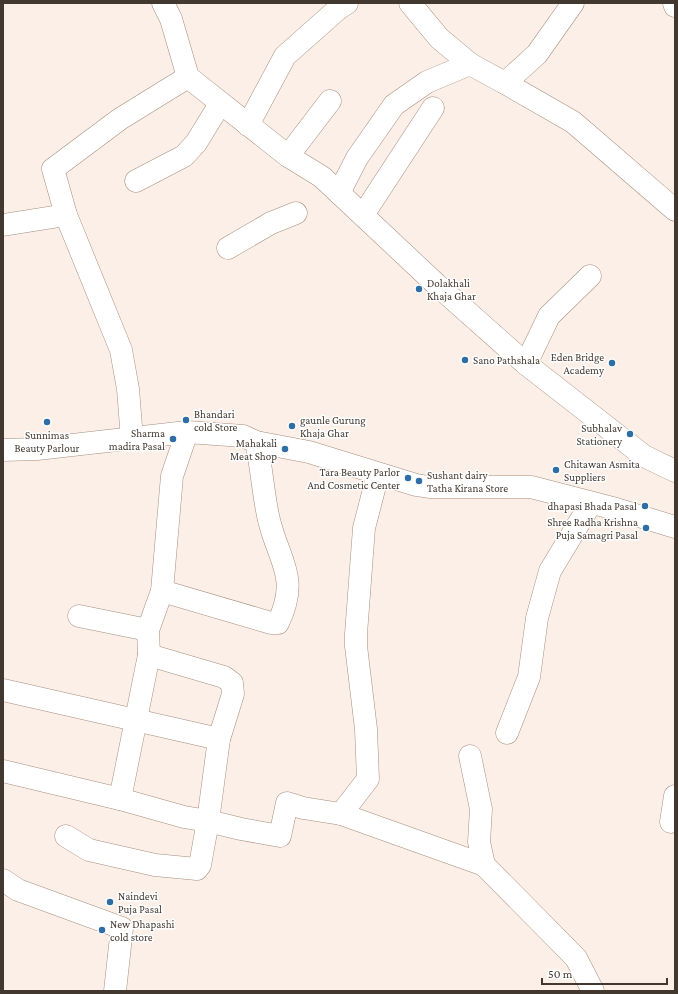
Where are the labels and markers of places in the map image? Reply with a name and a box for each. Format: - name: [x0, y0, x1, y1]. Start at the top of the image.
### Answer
- place label: Dolakhali Khaja Ghar: [427, 277, 476, 303]
- marker: Dolakhali Khaja Ghar: [414, 284, 424, 294]
- place label: Eden Bridge Academy: [551, 351, 605, 377]
- place label: Sano Pathshala: [473, 354, 540, 366]
- marker: Sano Pathshala: [460, 355, 470, 365]
- marker: Eden Bridge Academy: [607, 358, 617, 368]
- place label: Bhandari cold Store: [194, 408, 238, 433]
- place label: gaunle Gurung Khaja Ghar: [300, 414, 366, 440]
- marker: Bhandari cold Store: [181, 415, 191, 425]
- marker: Sunnimas Beauty Parlour: [42, 417, 52, 427]
- marker: gaunle Gurung Khaja Ghar: [287, 421, 297, 431]
- place label: Subhalav Stationery: [576, 422, 623, 448]
- place label: Sharma madira Pasal: [109, 427, 165, 452]
- place label: Sunnimas Beauty Parlour: [15, 429, 80, 455]
- marker: Subhalav Stationery: [625, 429, 635, 439]
- marker: Sharma madira Pasal: [168, 434, 178, 444]
- place label: Mahakali Meat Shop: [230, 437, 277, 463]
- marker: Mahakali Meat Shop: [280, 444, 290, 454]
- place label: Chitawan Asmita Suppliers: [564, 458, 640, 484]
- marker: Chitawan Asmita Suppliers: [551, 465, 561, 475]
- place label: Tara Beauty Parlor And Cosmetic Center: [307, 466, 400, 491]
- place label: Sushant dairy Tatha Kirana Store: [427, 469, 508, 494]
- marker: Tara Beauty Parlor And Cosmetic Center: [403, 473, 413, 483]
- marker: Sushant dairy Tatha Kirana Store: [414, 476, 424, 486]
- place label: dhapasi Bhada Pasal: [547, 500, 637, 513]
- marker: dhapasi Bhada Pasal: [640, 501, 650, 511]
- place label: Shree Radha Krishna Puja Samagri Pasal: [547, 516, 638, 542]
- marker: Shree Radha Krishna Puja Samagri Pasal: [641, 523, 651, 533]
- place label: Naindevi Puja Pasal: [118, 890, 162, 916]
- marker: Naindevi Puja Pasal: [105, 897, 115, 907]
- place label: New Dhapashi cold store: [110, 918, 175, 943]
- marker: New Dhapashi cold store: [97, 925, 107, 935]

